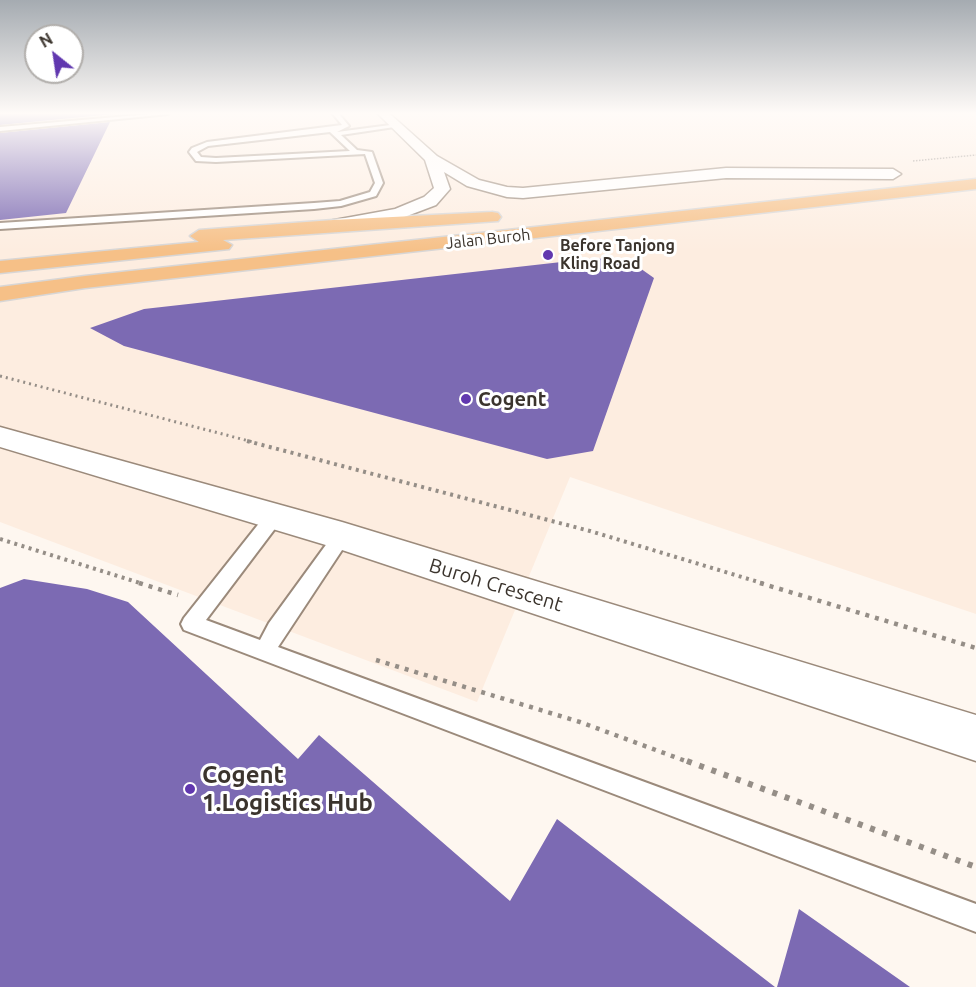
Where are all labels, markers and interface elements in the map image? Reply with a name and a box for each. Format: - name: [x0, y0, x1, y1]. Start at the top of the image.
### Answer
- north arrow: [24, 24, 84, 84]
- text: N: [36, 29, 56, 51]
- street label: Jalan Buroh: [445, 225, 531, 253]
- place label: Before Tanjong Kling Road: [560, 236, 675, 274]
- marker: Before Tanjong Kling Road: [541, 248, 555, 262]
- place label: Cogent: [478, 387, 546, 411]
- marker: Cogent: [459, 392, 473, 406]
- street label: Buroh Crescent: [426, 553, 566, 617]
- place label: Cogent 1.Logistics Hub: [202, 761, 373, 817]
- marker: Cogent 1.Logistics Hub: [183, 782, 197, 796]

